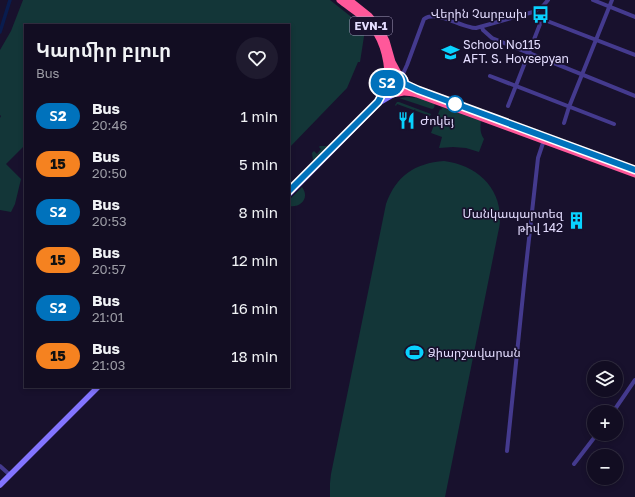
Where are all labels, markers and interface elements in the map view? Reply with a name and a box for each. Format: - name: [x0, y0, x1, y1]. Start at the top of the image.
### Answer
- bus stop icon: Վերին Չարբախ: [530, 4, 550, 24]
- place label: Վերին Չարբախ: [431, 6, 527, 21]
- road number: EVN-1: [350, 17, 392, 35]
- button: heart: [236, 37, 278, 79]
- place label: School No115 AFT. S. Hovsepyan: [463, 37, 569, 66]
- text: Կարմիր բլուր: [36, 38, 171, 61]
- school or university icon: School No115 AFT. S. Hovsepyan: [440, 42, 460, 62]
- text: Bus: [36, 65, 59, 81]
- line badge: Տ2: [369, 70, 405, 96]
- text: Տ2: [379, 74, 395, 91]
- unlabelled marker: [446, 95, 464, 113]
- text: Bus: [92, 99, 120, 117]
- text: Տ2: [50, 107, 66, 124]
- text: 1 min: [240, 107, 278, 125]
- restaurant icon: Ժոկեյ: [397, 111, 417, 131]
- place label: Ժոկեյ: [420, 113, 454, 128]
- text: 20:46: [92, 117, 127, 133]
- text: Bus: [92, 147, 120, 165]
- text: 15: [50, 155, 66, 172]
- text: 5 min: [239, 155, 278, 173]
- text: 20:50: [92, 165, 127, 181]
- text: Bus: [92, 195, 120, 213]
- text: Տ2: [50, 203, 66, 220]
- text: 8 min: [239, 203, 278, 221]
- place label: Մանկապարտեզ թիվ 142: [462, 206, 564, 235]
- building icon: Մանկապարտեզ թիվ 142: [566, 211, 586, 231]
- text: 20:53: [92, 213, 127, 229]
- text: Bus: [92, 243, 120, 261]
- text: 15: [50, 251, 66, 268]
- text: 12 min: [232, 251, 278, 269]
- text: 20:57: [92, 261, 126, 277]
- text: Bus: [92, 291, 120, 309]
- text: Տ2: [50, 299, 66, 316]
- text: 16 min: [231, 299, 278, 317]
- text: 21:01: [92, 309, 124, 325]
- text: Bus: [92, 339, 120, 357]
- sports icon: Ձիարշավարան: [405, 343, 425, 363]
- place label: Ձիարշավարան: [428, 345, 521, 360]
- text: 15: [50, 347, 66, 364]
- text: 18 min: [231, 347, 278, 365]
- text: 21:03: [92, 357, 125, 373]
- map controls: [587, 361, 623, 485]
- button: layers: [587, 361, 623, 397]
- button: +: [587, 405, 623, 441]
- button: −: [587, 449, 623, 485]

